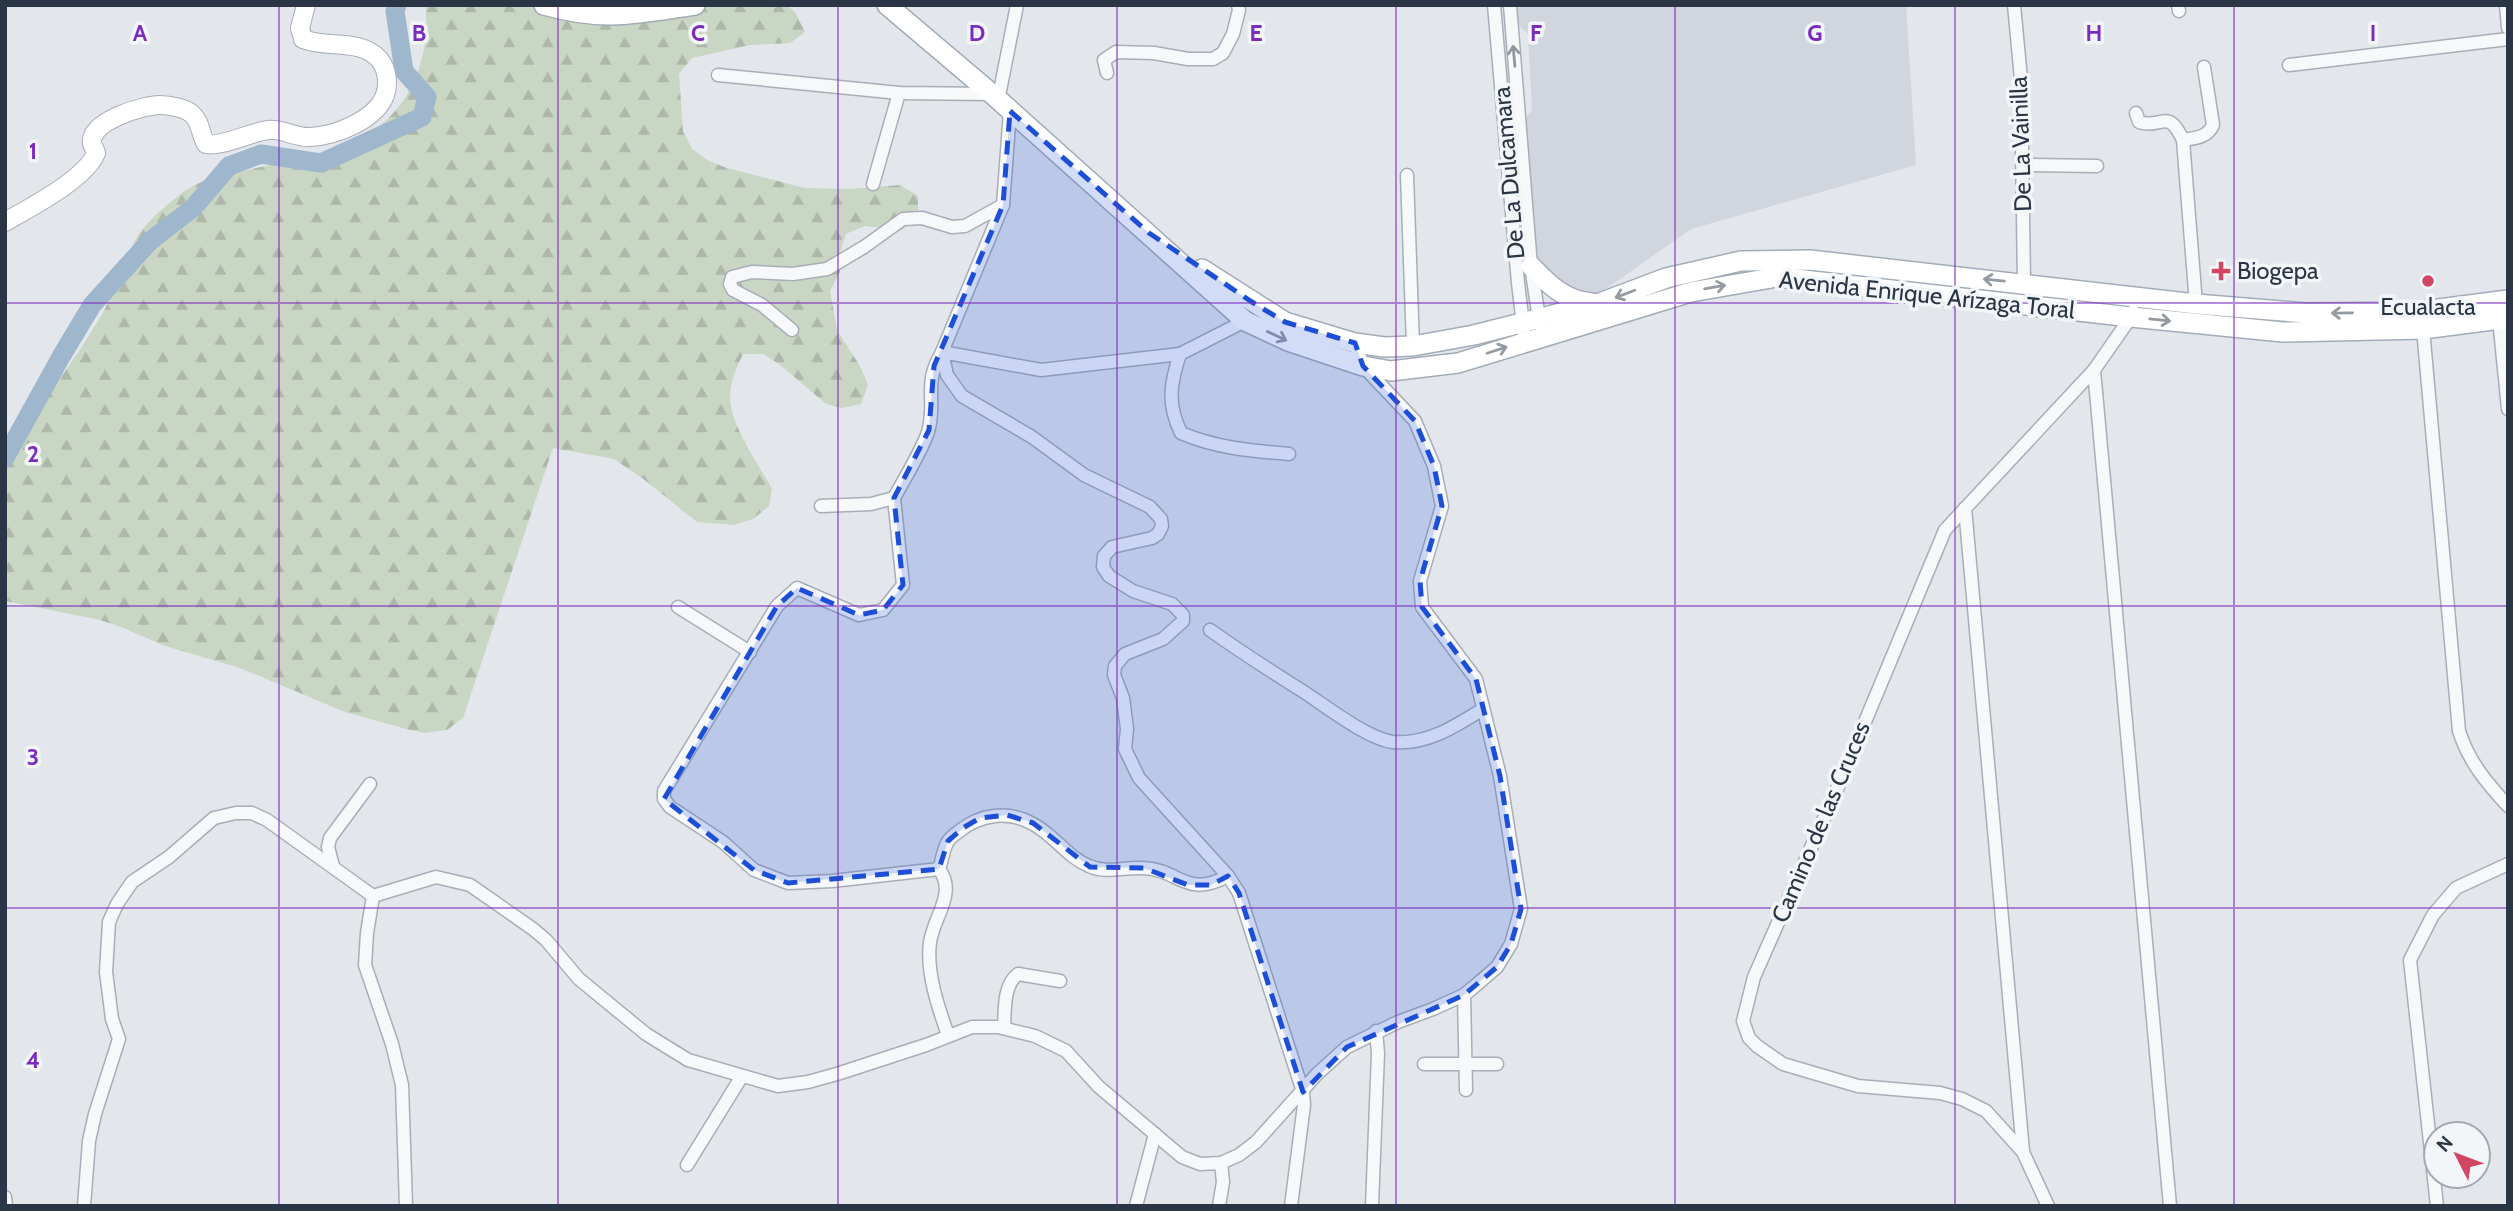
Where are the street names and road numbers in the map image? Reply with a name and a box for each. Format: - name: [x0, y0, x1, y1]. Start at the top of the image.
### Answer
- street label: De La Vainilla: [2004, 75, 2037, 212]
- street label: De La Dulcamara: [1486, 85, 1530, 261]
- street label: Avenida Enrique Arízaga Toral: [1778, 265, 2077, 324]
- street label: Camino de las Cruces: [1765, 717, 1876, 927]

